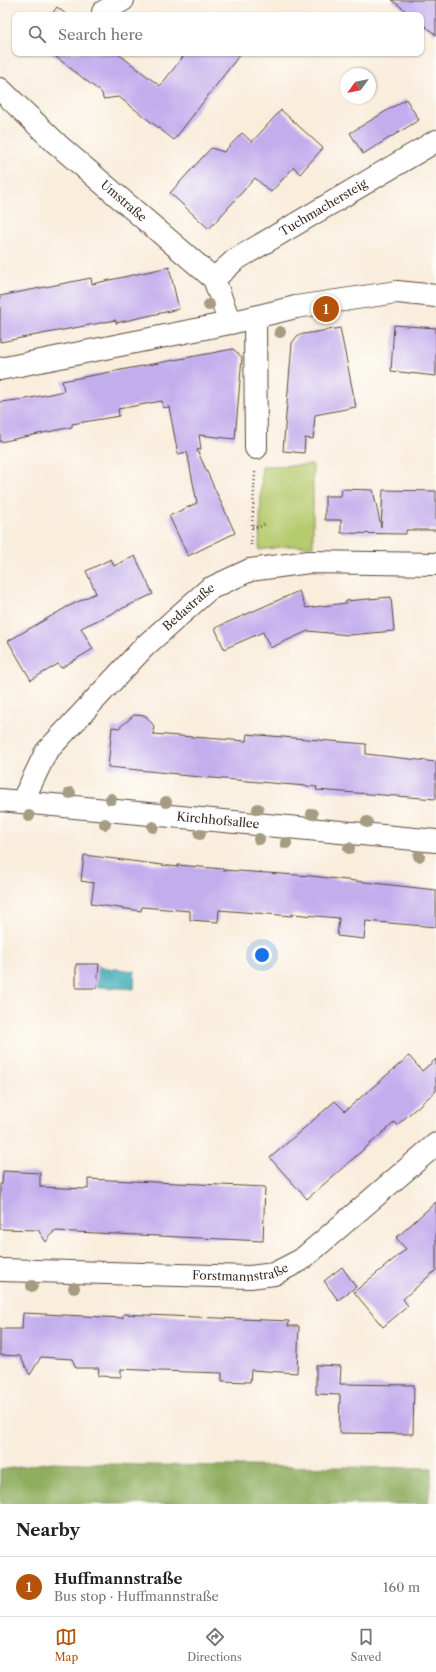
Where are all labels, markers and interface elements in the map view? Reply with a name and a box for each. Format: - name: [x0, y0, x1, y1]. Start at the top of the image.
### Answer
- search box: [12, 12, 424, 56]
- icon: search: [26, 23, 48, 45]
- text: Search here: [58, 25, 143, 44]
- north arrow: [340, 68, 376, 104]
- street label: Tuchmachersteig: [277, 175, 370, 239]
- street label: Umstraße: [98, 177, 150, 225]
- pin: 1: [313, 294, 339, 324]
- street label: Bedastraße: [159, 579, 217, 634]
- street label: Kirchhofsallee: [176, 809, 260, 831]
- your location: [252, 945, 272, 965]
- street label: Forstmannstraße: [192, 1260, 291, 1284]
- text: Nearby: [16, 1520, 80, 1540]
- text: Huffmannstraße: [54, 1569, 182, 1588]
- text: 1: [26, 1579, 32, 1595]
- text: 160 m: [383, 1579, 420, 1595]
- text: Bus stop · Huffmannstraße: [54, 1588, 219, 1604]
- tab: Map: [55, 1626, 78, 1664]
- tab: Directions: [187, 1626, 242, 1664]
- tab: Saved: [351, 1626, 381, 1664]

